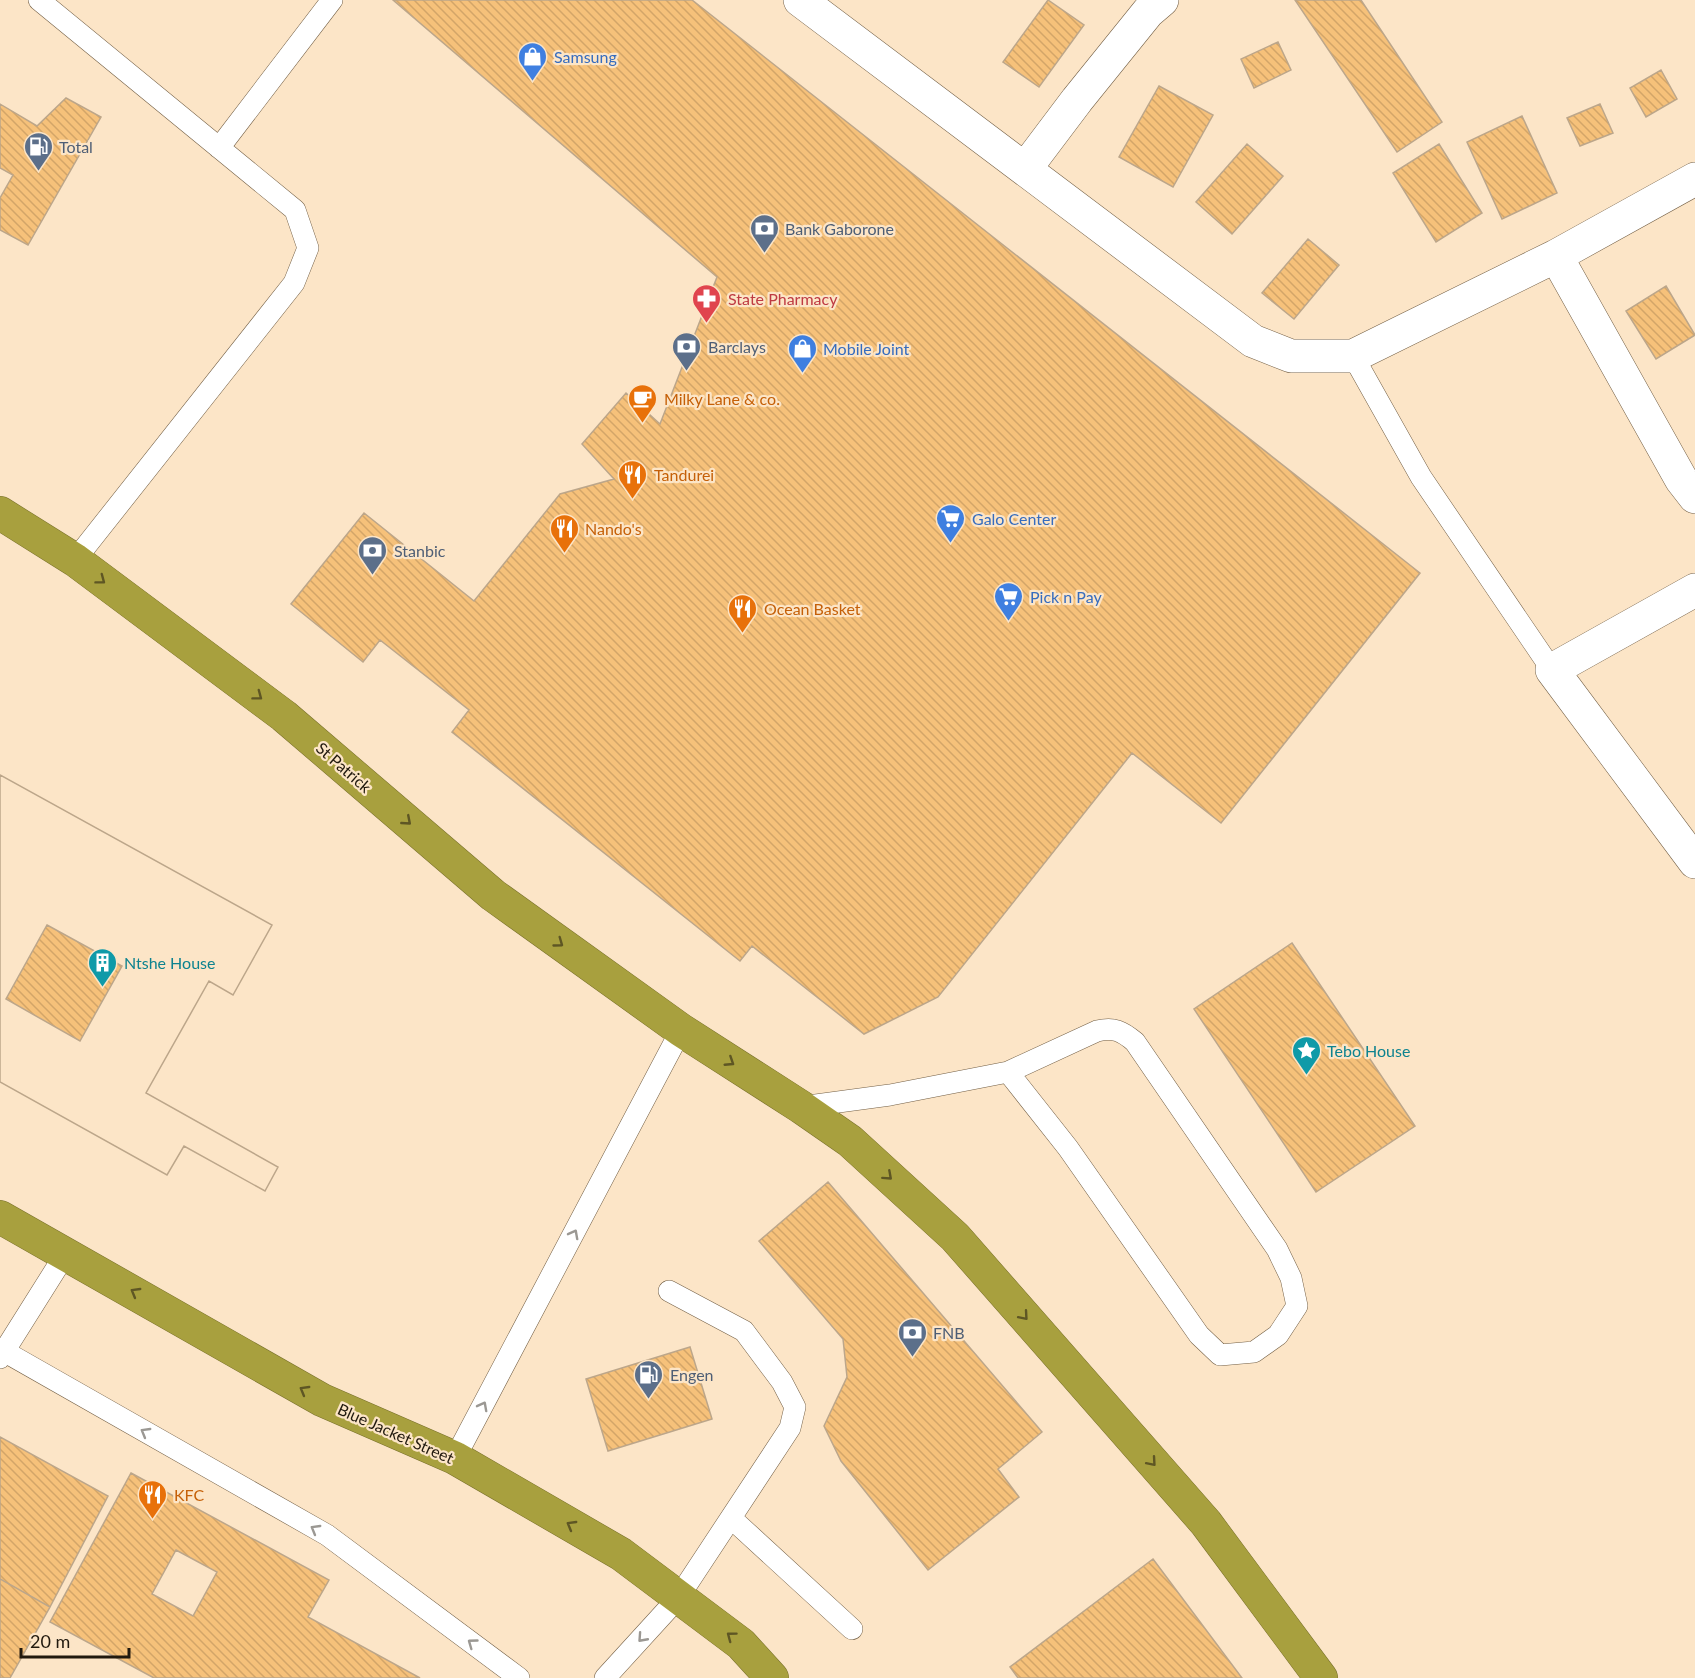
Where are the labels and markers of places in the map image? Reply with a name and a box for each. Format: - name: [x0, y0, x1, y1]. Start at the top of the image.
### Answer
- shop icon: Samsung: [517, 40, 549, 82]
- place label: Samsung: [554, 47, 617, 66]
- fuel station icon: Total: [22, 130, 54, 172]
- place label: Total: [59, 137, 93, 156]
- bank icon: Bank Gaborone: [748, 212, 780, 254]
- place label: Bank Gaborone: [785, 219, 894, 238]
- pharmacy icon: State Pharmacy: [691, 282, 723, 324]
- place label: State Pharmacy: [728, 289, 838, 308]
- bank icon: Barclays: [671, 330, 703, 372]
- shop icon: Mobile Joint: [786, 332, 818, 374]
- place label: Barclays: [708, 337, 766, 356]
- place label: Mobile Joint: [823, 339, 910, 358]
- cafe icon: Milky Lane & co.: [627, 382, 659, 424]
- place label: Milky Lane & co.: [664, 389, 780, 408]
- restaurant icon: Tandurei: [617, 458, 649, 500]
- place label: Tandurei: [654, 465, 714, 484]
- supermarket icon: Galo Center: [935, 502, 967, 544]
- place label: Galo Center: [972, 509, 1056, 528]
- restaurant icon: Nando's: [548, 512, 580, 554]
- place label: Nando's: [585, 519, 642, 538]
- bank icon: Stanbic: [357, 534, 389, 576]
- place label: Stanbic: [394, 541, 446, 560]
- supermarket icon: Pick n Pay: [993, 580, 1025, 622]
- place label: Pick n Pay: [1030, 587, 1102, 606]
- restaurant icon: Ocean Basket: [727, 592, 759, 634]
- place label: Ocean Basket: [764, 599, 861, 618]
- building icon: Ntshe House: [87, 946, 119, 988]
- place label: Ntshe House: [124, 953, 215, 972]
- place icon: Tebo House: [1290, 1034, 1322, 1076]
- place label: Tebo House: [1327, 1041, 1410, 1060]
- bank icon: FNB: [896, 1316, 928, 1358]
- place label: FNB: [933, 1323, 965, 1342]
- fuel station icon: Engen: [633, 1358, 665, 1400]
- place label: Engen: [670, 1365, 714, 1384]
- restaurant icon: KFC: [137, 1478, 169, 1520]
- place label: KFC: [174, 1485, 205, 1504]

